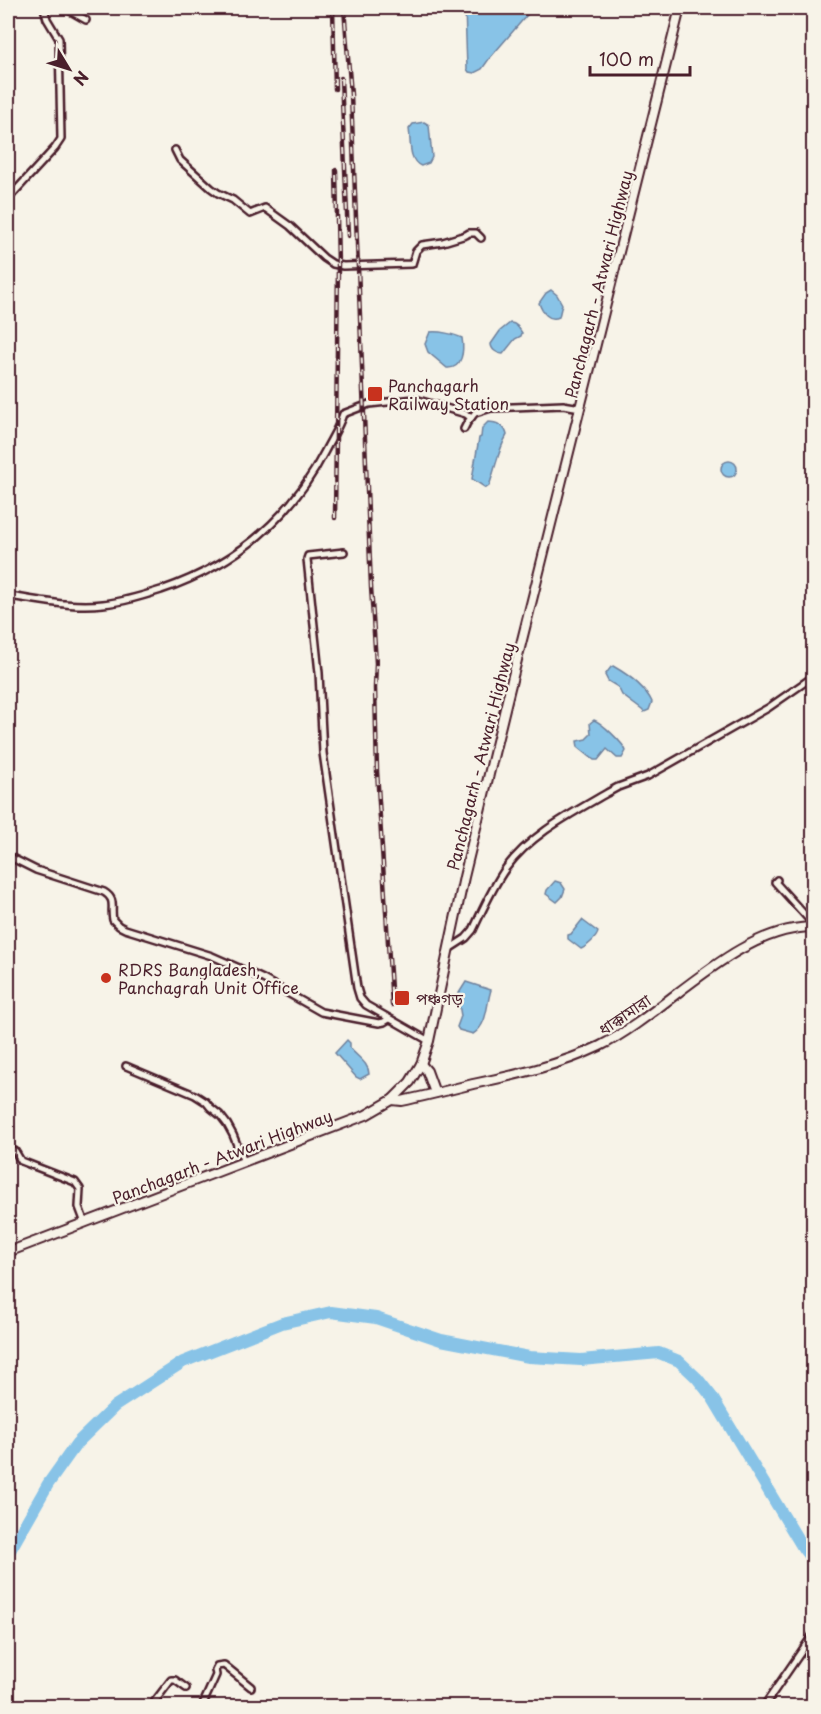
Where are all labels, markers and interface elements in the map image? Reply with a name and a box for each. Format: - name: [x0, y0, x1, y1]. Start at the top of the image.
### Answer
- north arrow: [39, 39, 99, 99]
- scale bar: [590, 39, 690, 77]
- text: 100 m: [599, 45, 654, 72]
- text: N: [68, 66, 95, 91]
- street label: Panchagarh - Atwari Highway: [558, 168, 638, 400]
- place label: Panchagarh Railway Station: [388, 373, 509, 415]
- marker: Panchagarh Railway Station: [366, 385, 384, 403]
- street label: Panchagarh - Atwari Highway: [440, 640, 520, 872]
- place label: RDRS Bangladesh, Panchagrah Unit Office: [118, 957, 299, 999]
- marker: RDRS Bangladesh, Panchagrah Unit Office: [99, 971, 113, 985]
- place label: পঞ্চগড়: [416, 986, 463, 1010]
- street label: ধাক্কামারা: [593, 987, 656, 1040]
- marker: পঞ্চগড়: [393, 989, 411, 1007]
- street label: Panchagarh - Atwari Highway: [109, 1103, 335, 1209]

